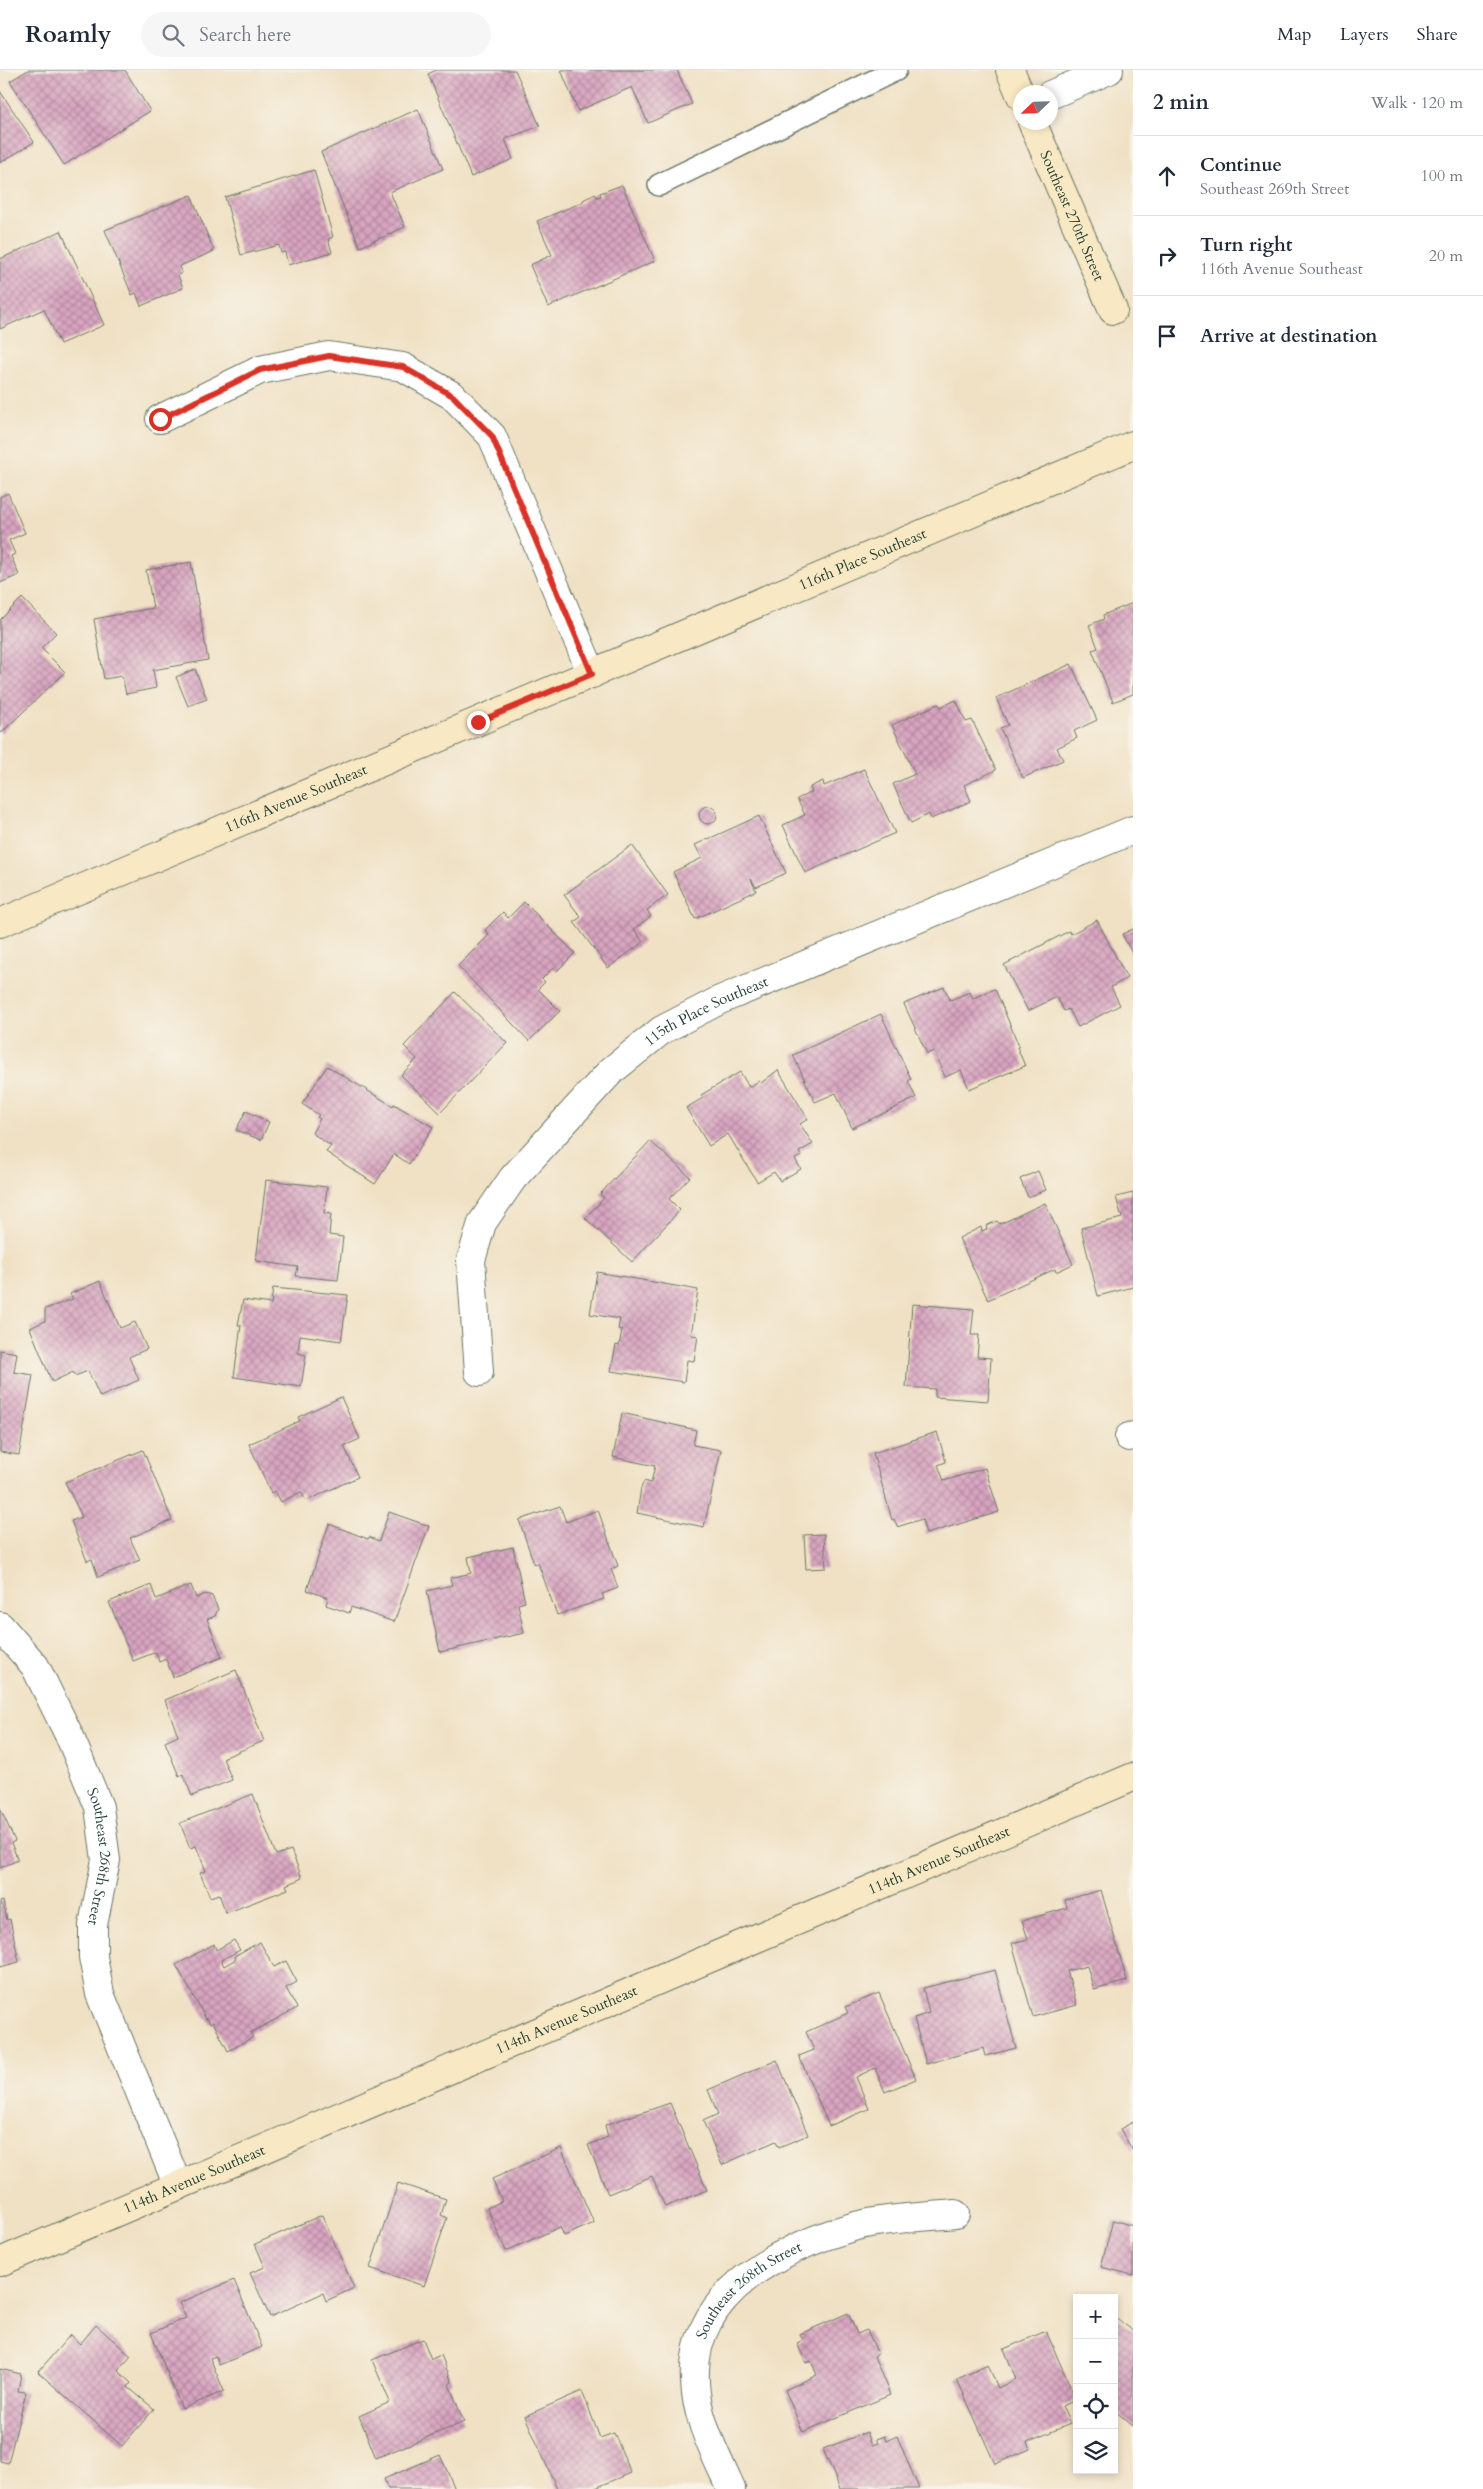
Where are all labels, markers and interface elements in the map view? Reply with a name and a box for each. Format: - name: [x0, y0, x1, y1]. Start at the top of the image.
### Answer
- search box: [141, 12, 491, 57]
- text: Roamly: [25, 18, 111, 51]
- icon: search: [159, 21, 187, 49]
- text: Search here: [199, 22, 291, 48]
- text: Map: [1277, 22, 1312, 47]
- text: Layers: [1340, 22, 1389, 47]
- text: Share: [1417, 22, 1458, 47]
- north arrow: [1013, 85, 1058, 130]
- text: 2 min: [1153, 88, 1209, 117]
- text: Walk · 120 m: [1371, 92, 1463, 114]
- street label: Southeast 270th Street: [1035, 147, 1109, 284]
- text: Continue: [1200, 152, 1282, 178]
- icon: ahead: [1153, 162, 1181, 190]
- text: 100 m: [1421, 165, 1463, 187]
- text: Southeast 269th Street: [1200, 178, 1349, 200]
- text: Turn right: [1200, 232, 1292, 258]
- icon: right: [1153, 242, 1181, 270]
- text: 20 m: [1429, 245, 1463, 267]
- text: 116th Avenue Southeast: [1200, 258, 1363, 280]
- icon: arrive: [1153, 322, 1181, 350]
- text: Arrive at destination: [1200, 323, 1377, 349]
- route start: [149, 408, 172, 431]
- street label: 116th Place Southeast: [795, 523, 930, 595]
- route end: [467, 711, 490, 734]
- street label: 116th Avenue Southeast: [222, 759, 370, 837]
- street label: 115th Place Southeast: [640, 971, 771, 1051]
- street label: Southeast 268th Street: [82, 1785, 116, 1927]
- street label: 114th Avenue Southeast: [864, 1821, 1013, 1899]
- street label: 114th Avenue Southeast: [492, 1980, 641, 2059]
- street label: 114th Avenue Southeast: [120, 2140, 268, 2218]
- street label: Southeast 268th Street: [691, 2237, 805, 2342]
- map controls: [1073, 2294, 1118, 2474]
- button: +: [1073, 2294, 1118, 2339]
- button: −: [1073, 2339, 1118, 2384]
- button: locate: [1073, 2384, 1118, 2429]
- button: layers: [1073, 2429, 1118, 2474]

